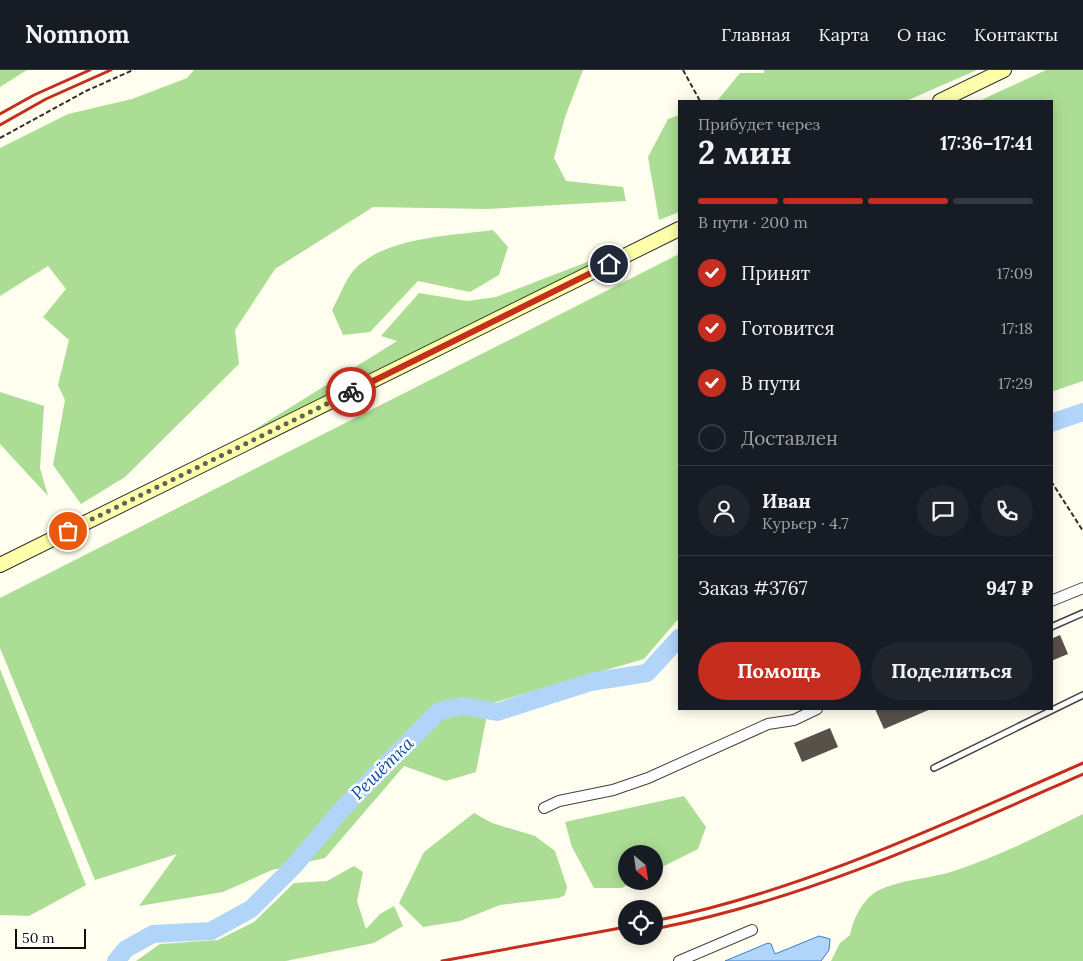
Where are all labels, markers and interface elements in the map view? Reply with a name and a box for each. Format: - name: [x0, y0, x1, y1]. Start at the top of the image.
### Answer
- text: Nomnom: [25, 19, 130, 50]
- text: Главная: [721, 23, 790, 46]
- text: Карта: [818, 23, 869, 46]
- text: О нас: [897, 23, 946, 46]
- text: Контакты: [974, 23, 1058, 46]
- text: Прибудет через: [698, 114, 820, 134]
- text: 17:36–17:41: [940, 131, 1033, 155]
- text: 2 мин: [698, 132, 791, 173]
- text: В пути · 200 m: [698, 212, 808, 232]
- pin: [588, 243, 630, 285]
- icon: home: [595, 250, 623, 278]
- icon: check: [698, 259, 726, 287]
- text: Принят: [741, 261, 810, 285]
- text: 17:09: [997, 263, 1033, 283]
- icon: check: [698, 314, 726, 342]
- text: Готовится: [741, 316, 835, 340]
- text: 17:18: [1001, 318, 1033, 338]
- courier: [326, 367, 376, 417]
- icon: check: [698, 369, 726, 397]
- text: В пути: [741, 371, 801, 395]
- text: 17:29: [998, 373, 1033, 393]
- icon: bike: [337, 378, 365, 406]
- text: Доставлен: [741, 426, 838, 450]
- button: person: [698, 485, 750, 537]
- button: chat: [917, 485, 969, 537]
- button: phone: [981, 485, 1033, 537]
- text: Иван: [762, 489, 811, 513]
- pin: [47, 510, 89, 552]
- text: Курьер · 4.7: [762, 513, 849, 533]
- icon: bag: [54, 517, 82, 545]
- text: Заказ #3767: [698, 576, 807, 600]
- text: 947 ₽: [986, 576, 1033, 600]
- button: Помощь: [698, 642, 861, 700]
- button: Поделиться: [871, 642, 1033, 700]
- water label: Решётка: [346, 732, 418, 804]
- north arrow: [618, 845, 662, 890]
- map controls: [618, 845, 663, 945]
- button: locate: [618, 900, 663, 945]
- scale bar: [15, 926, 86, 949]
- text: 50 m: [22, 929, 55, 947]

